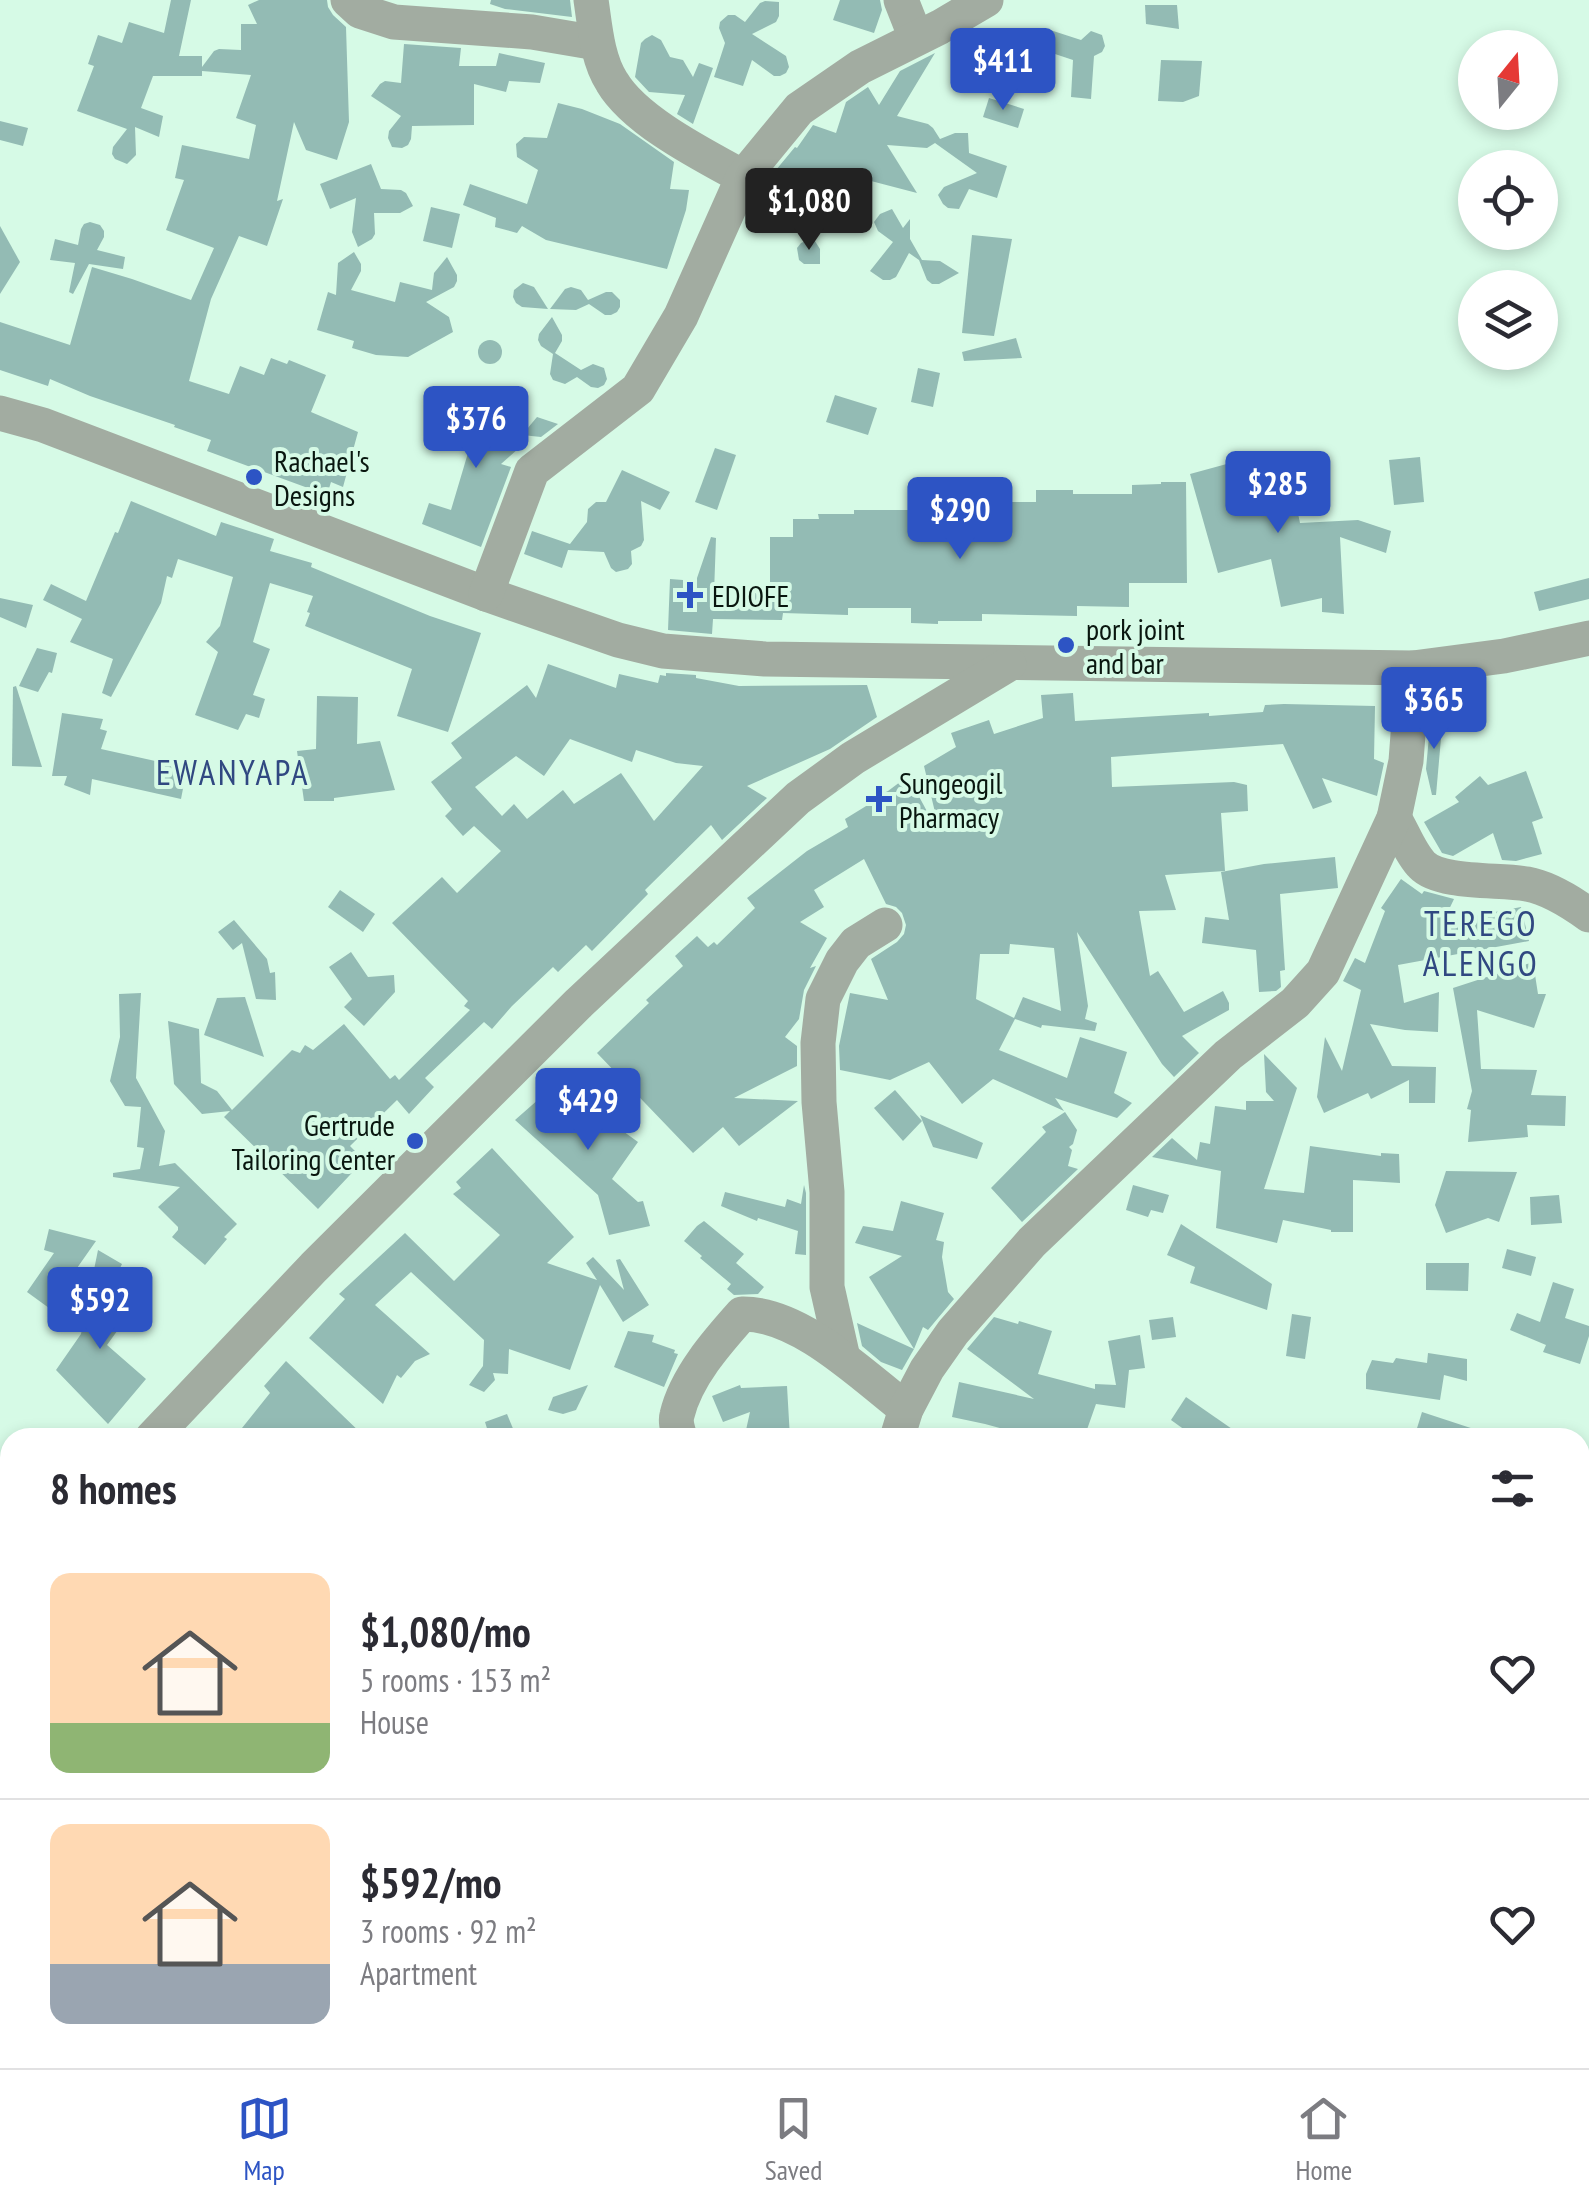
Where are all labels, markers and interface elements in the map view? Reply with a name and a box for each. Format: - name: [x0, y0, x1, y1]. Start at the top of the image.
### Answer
- pin: $411: [944, 28, 1062, 113]
- north arrow: [1458, 30, 1558, 130]
- map controls: [1458, 30, 1558, 370]
- text: $411: [972, 39, 1034, 81]
- button: locate: [1458, 150, 1558, 250]
- pin: $1,080: [728, 168, 890, 253]
- text: $1,080: [767, 179, 851, 221]
- button: layers: [1458, 270, 1558, 370]
- pin: $376: [417, 386, 535, 471]
- text: $376: [445, 397, 507, 439]
- place label: Rachael's Designs: [274, 441, 370, 514]
- pin: $285: [1219, 451, 1337, 536]
- text: $285: [1247, 462, 1309, 504]
- marker: Rachael's Designs: [243, 466, 265, 488]
- pin: $290: [901, 477, 1019, 562]
- text: $290: [929, 488, 991, 530]
- place label: EDIOFE: [712, 576, 789, 615]
- marker: EDIOFE: [677, 582, 703, 608]
- place label: pork joint and bar: [1086, 609, 1186, 682]
- marker: pork joint and bar: [1055, 634, 1077, 656]
- pin: $365: [1375, 667, 1493, 752]
- text: $365: [1403, 678, 1465, 720]
- district label: EWANYAPA: [156, 749, 310, 795]
- place label: Sungeogil Pharmacy: [899, 763, 1003, 836]
- marker: Sungeogil Pharmacy: [868, 788, 890, 810]
- district label: TEREGO ALENGO: [1423, 900, 1539, 986]
- pin: $429: [529, 1068, 647, 1153]
- text: $429: [557, 1079, 619, 1121]
- place label: Gertrude Tailoring Center: [231, 1105, 396, 1178]
- marker: Gertrude Tailoring Center: [404, 1130, 426, 1152]
- pin: $592: [41, 1267, 159, 1352]
- text: $592: [69, 1278, 131, 1320]
- text: 8 homes: [50, 1461, 177, 1516]
- icon: filters: [1485, 1461, 1540, 1516]
- text: $1,080/mo: [360, 1604, 531, 1659]
- icon: home: [130, 1613, 250, 1733]
- icon: heart: [1485, 1646, 1540, 1701]
- text: 5 rooms · 153 m²: [360, 1659, 551, 1701]
- text: House: [360, 1701, 429, 1743]
- text: $592/mo: [360, 1855, 502, 1910]
- icon: home: [130, 1864, 250, 1984]
- icon: heart: [1485, 1897, 1540, 1952]
- text: 3 rooms · 92 m²: [360, 1910, 537, 1952]
- text: Apartment: [360, 1952, 477, 1994]
- tab: Map: [237, 2091, 292, 2188]
- tab: Saved: [765, 2091, 822, 2188]
- tab: Home: [1296, 2091, 1352, 2188]

